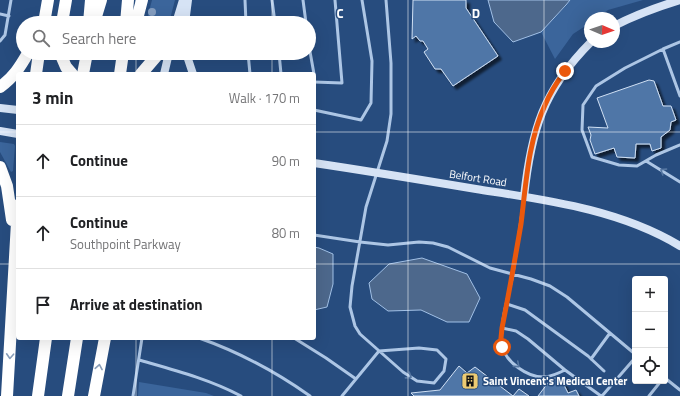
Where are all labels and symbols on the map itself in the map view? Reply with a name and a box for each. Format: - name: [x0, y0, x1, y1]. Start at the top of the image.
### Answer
- text: C: [336, 3, 344, 23]
- text: D: [472, 3, 480, 23]
- north arrow: [584, 12, 620, 48]
- route end: [556, 62, 574, 80]
- street label: Belfort Road: [448, 166, 508, 190]
- one-way arrow: [660, 169, 667, 176]
- route start: [493, 338, 511, 356]
- one-way arrow: [5, 353, 14, 359]
- one-way arrow: [512, 361, 519, 368]
- one-way arrow: [95, 364, 103, 370]
- one-way arrow: [405, 371, 412, 378]
- building icon: Saint Vincent's Medical Center: [460, 371, 480, 391]
- place label: Saint Vincent's Medical Center: [483, 373, 627, 389]

